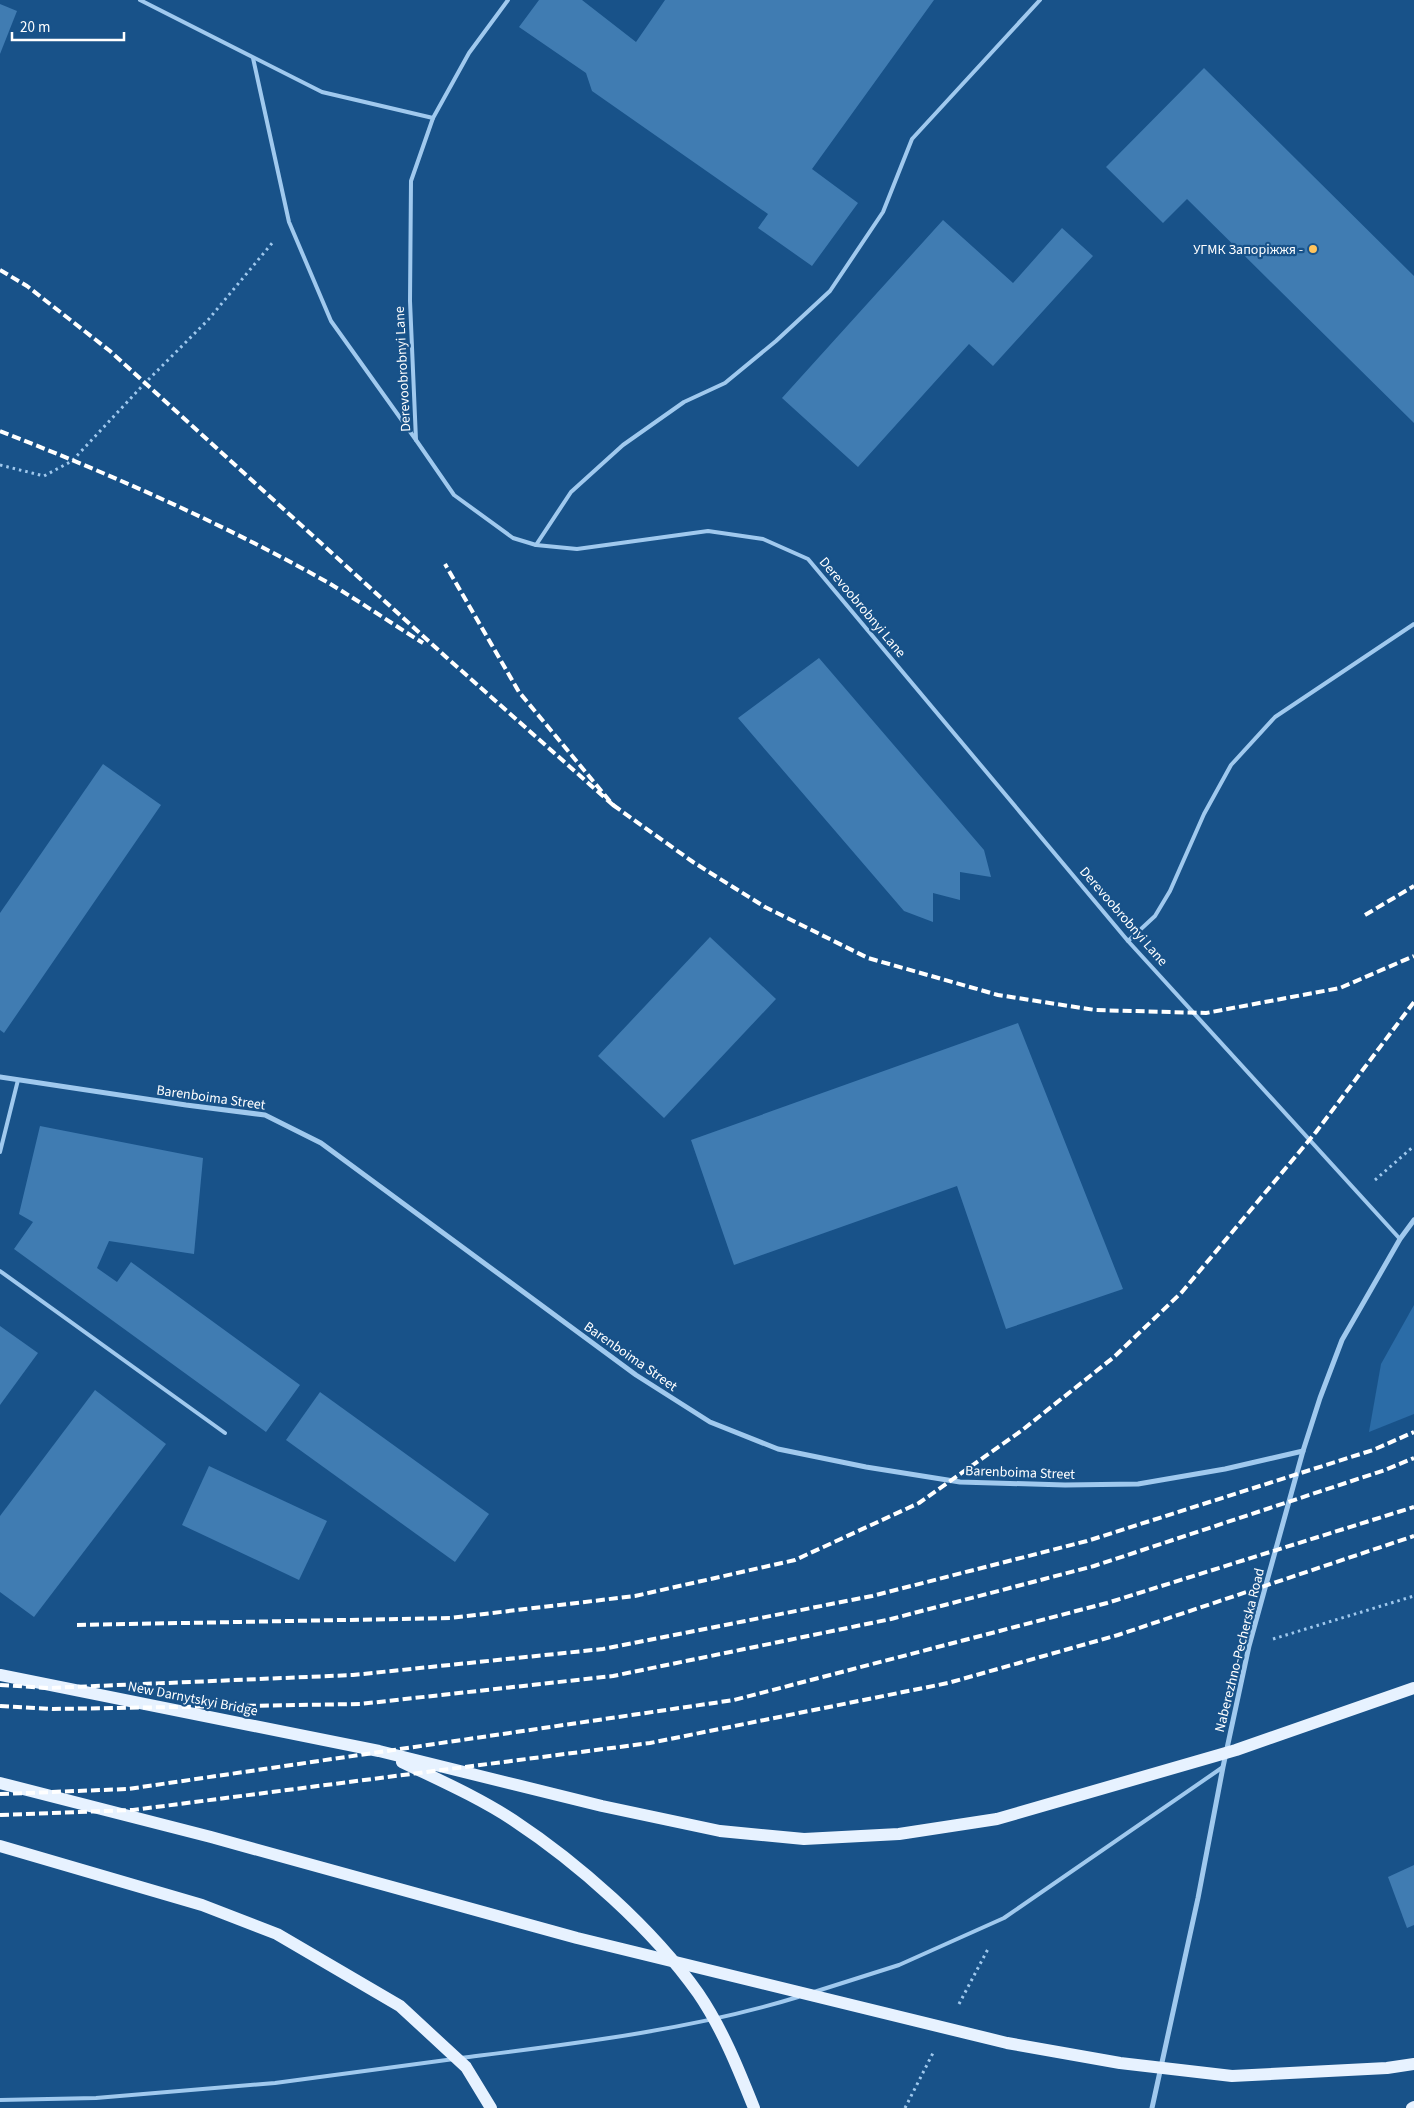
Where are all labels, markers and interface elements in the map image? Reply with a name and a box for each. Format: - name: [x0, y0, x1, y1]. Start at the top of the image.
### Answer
- scale bar: [12, 10, 125, 42]
- text: 20 m: [20, 17, 50, 38]
- place label: УГМК Запоріжжя -: [1193, 240, 1303, 260]
- marker: УГМК Запоріжжя -: [1307, 243, 1319, 255]
- street label: Derevoobrobnyi Lane: [390, 306, 416, 432]
- street label: Derevoobrobnyi Lane: [814, 553, 910, 662]
- street label: Derevoobrobnyi Lane: [1074, 863, 1172, 971]
- street label: Barenboima Street: [155, 1080, 267, 1116]
- street label: Barenboima Street: [580, 1317, 681, 1397]
- street label: Barenboima Street: [965, 1461, 1076, 1485]
- street label: Naberezhno-Pecherska Road: [1210, 1566, 1270, 1734]
- street label: New Darnytskyi Bridge: [126, 1677, 260, 1721]

